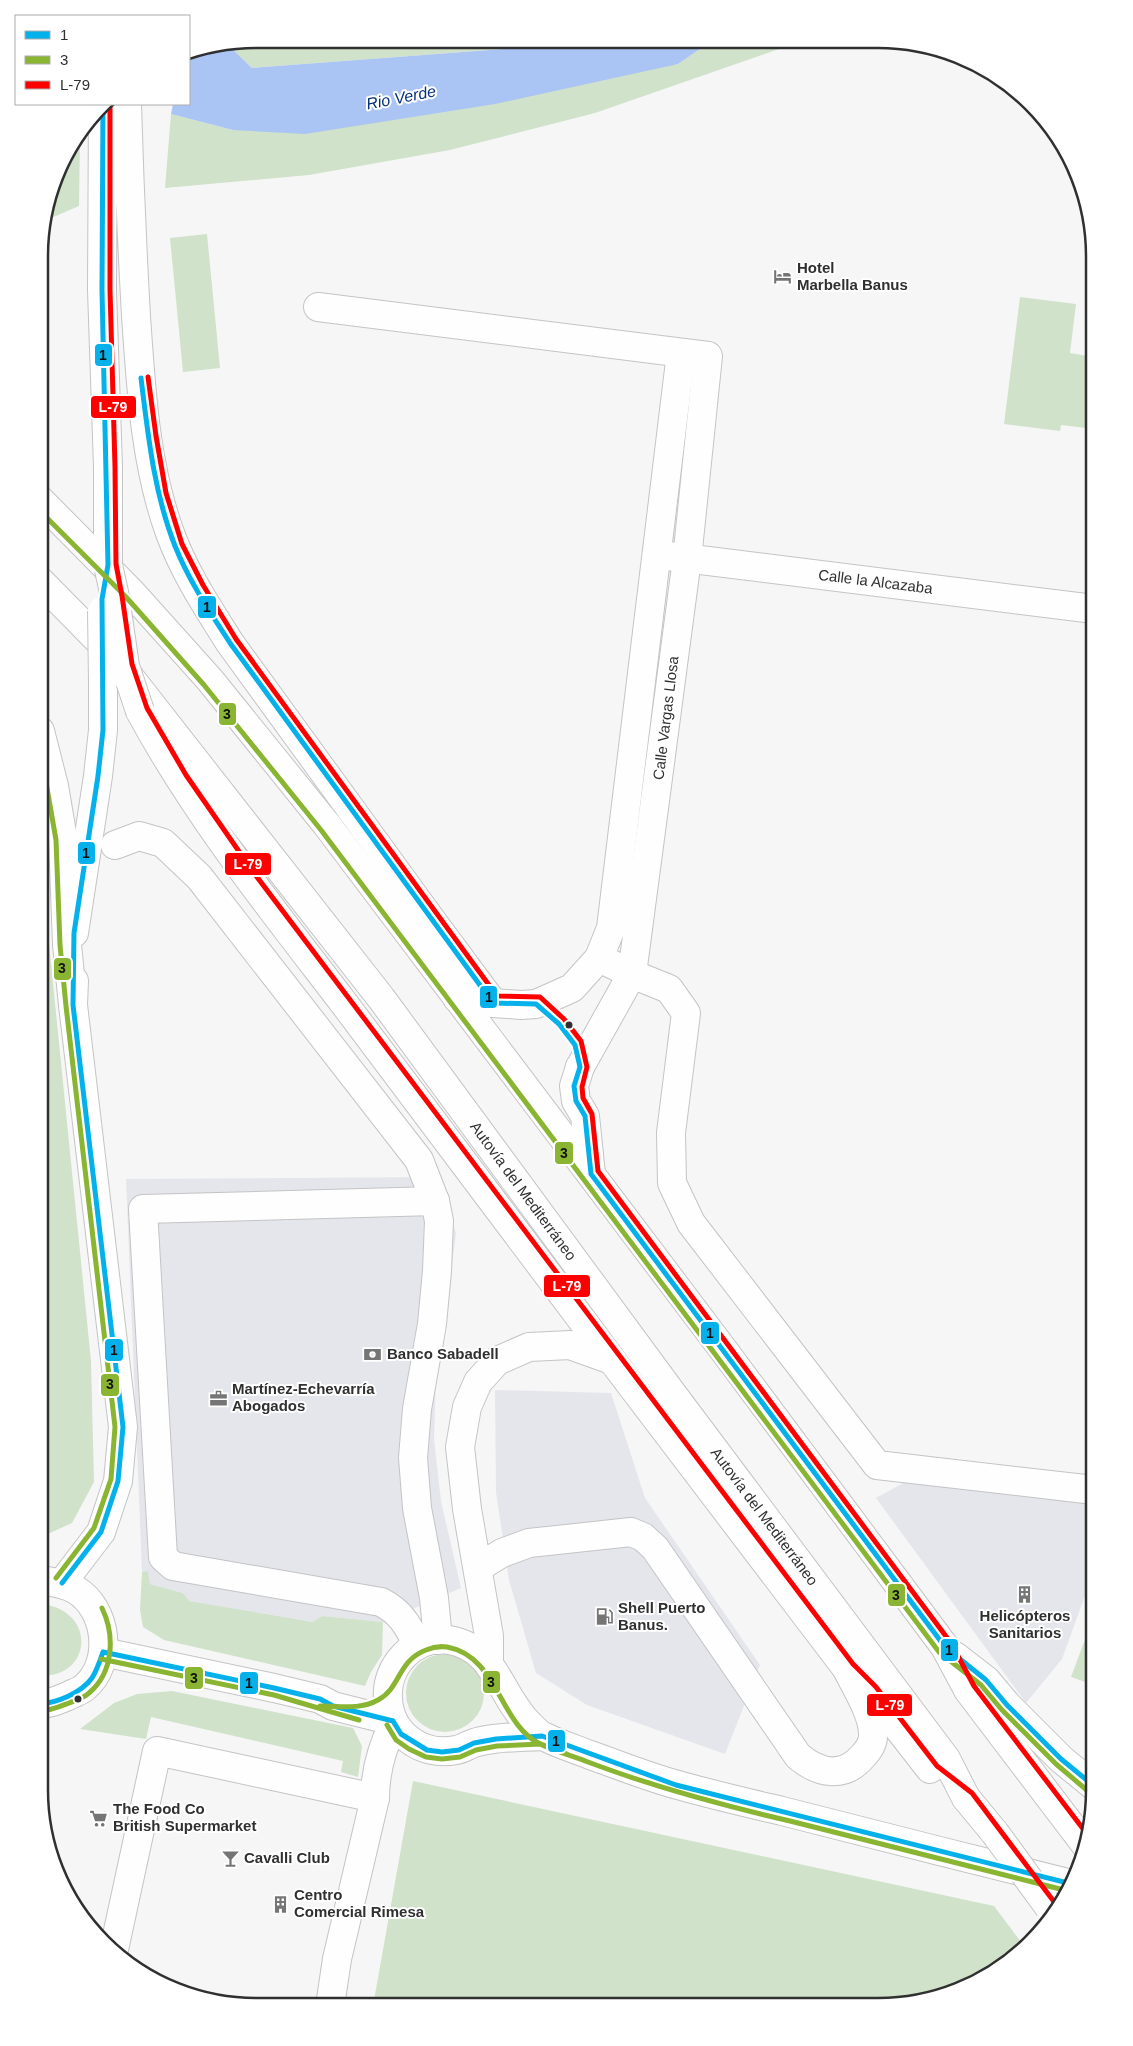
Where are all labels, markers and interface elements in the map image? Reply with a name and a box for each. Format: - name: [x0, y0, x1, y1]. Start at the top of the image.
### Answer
- legend: [15, 15, 190, 105]
- text: 1: [60, 26, 68, 43]
- text: 3: [60, 51, 68, 68]
- text: L-79: [60, 76, 90, 93]
- water label: Rio Verde: [365, 82, 437, 113]
- place label: Hotel Marbella Banus: [797, 259, 908, 293]
- hotel icon: Hotel Marbella Banus: [773, 267, 793, 287]
- line badge: 1: [94, 343, 113, 367]
- text: 1: [99, 347, 107, 363]
- line badge: L-79: [90, 395, 137, 419]
- text: L-79: [99, 399, 128, 415]
- street label: Calle la Alcazaba: [817, 566, 934, 597]
- line badge: 1: [197, 595, 217, 619]
- text: 1: [203, 599, 211, 615]
- street label: Calle Vargas Llosa: [649, 654, 682, 781]
- line badge: 3: [218, 702, 237, 726]
- text: 3: [223, 706, 231, 722]
- line badge: 1: [77, 841, 96, 865]
- text: 1: [82, 845, 90, 861]
- line badge: L-79: [224, 852, 272, 876]
- text: L-79: [234, 856, 263, 872]
- line badge: 3: [53, 957, 72, 981]
- text: 3: [58, 960, 66, 976]
- line badge: 1: [479, 985, 498, 1009]
- text: 1: [485, 989, 493, 1005]
- unlabelled marker: [564, 1020, 574, 1030]
- street label: Autovía del Mediterráneo: [467, 1118, 580, 1263]
- line badge: 3: [554, 1141, 574, 1165]
- text: 3: [560, 1145, 568, 1161]
- line badge: L-79: [543, 1274, 591, 1298]
- text: L-79: [553, 1278, 582, 1294]
- line badge: 1: [700, 1321, 720, 1345]
- text: 1: [706, 1325, 714, 1341]
- line badge: 1: [104, 1338, 124, 1362]
- text: 1: [110, 1342, 118, 1358]
- bank icon: Banco Sabadell: [363, 1344, 383, 1364]
- place label: Banco Sabadell: [387, 1345, 499, 1362]
- line badge: 3: [100, 1373, 120, 1397]
- text: 3: [106, 1376, 114, 1392]
- place label: Martínez-Echevarría Abogados: [232, 1380, 375, 1414]
- office icon: Martínez-Echevarría Abogados: [208, 1388, 228, 1408]
- street label: Autovía del Mediterráneo: [708, 1444, 822, 1588]
- line badge: 3: [887, 1583, 906, 1607]
- building icon: Helicópteros Sanitarios: [1015, 1585, 1035, 1605]
- text: 3: [892, 1587, 900, 1603]
- place label: Shell Puerto Banus.: [618, 1599, 706, 1633]
- fuel station icon: Shell Puerto Banus.: [594, 1607, 614, 1627]
- place label: Helicópteros Sanitarios: [980, 1607, 1070, 1641]
- line badge: 1: [940, 1638, 959, 1662]
- text: 1: [945, 1642, 953, 1658]
- line badge: 3: [184, 1666, 204, 1690]
- text: 3: [190, 1670, 198, 1686]
- line badge: 3: [482, 1670, 501, 1694]
- line badge: 1: [239, 1671, 259, 1695]
- text: 3: [487, 1674, 495, 1690]
- text: 1: [245, 1675, 253, 1691]
- line badge: L-79: [866, 1693, 913, 1717]
- unlabelled marker: [73, 1694, 83, 1704]
- text: L-79: [876, 1697, 905, 1713]
- line badge: 1: [547, 1729, 566, 1753]
- text: 1: [552, 1733, 560, 1749]
- place label: The Food Co British Supermarket: [113, 1800, 256, 1834]
- supermarket icon: The Food Co British Supermarket: [89, 1808, 109, 1828]
- bar icon: Cavalli Club: [220, 1848, 240, 1868]
- place label: Cavalli Club: [244, 1849, 330, 1866]
- place label: Centro Comercial Rimesa: [294, 1886, 425, 1920]
- building icon: Centro Comercial Rimesa: [270, 1894, 290, 1914]

